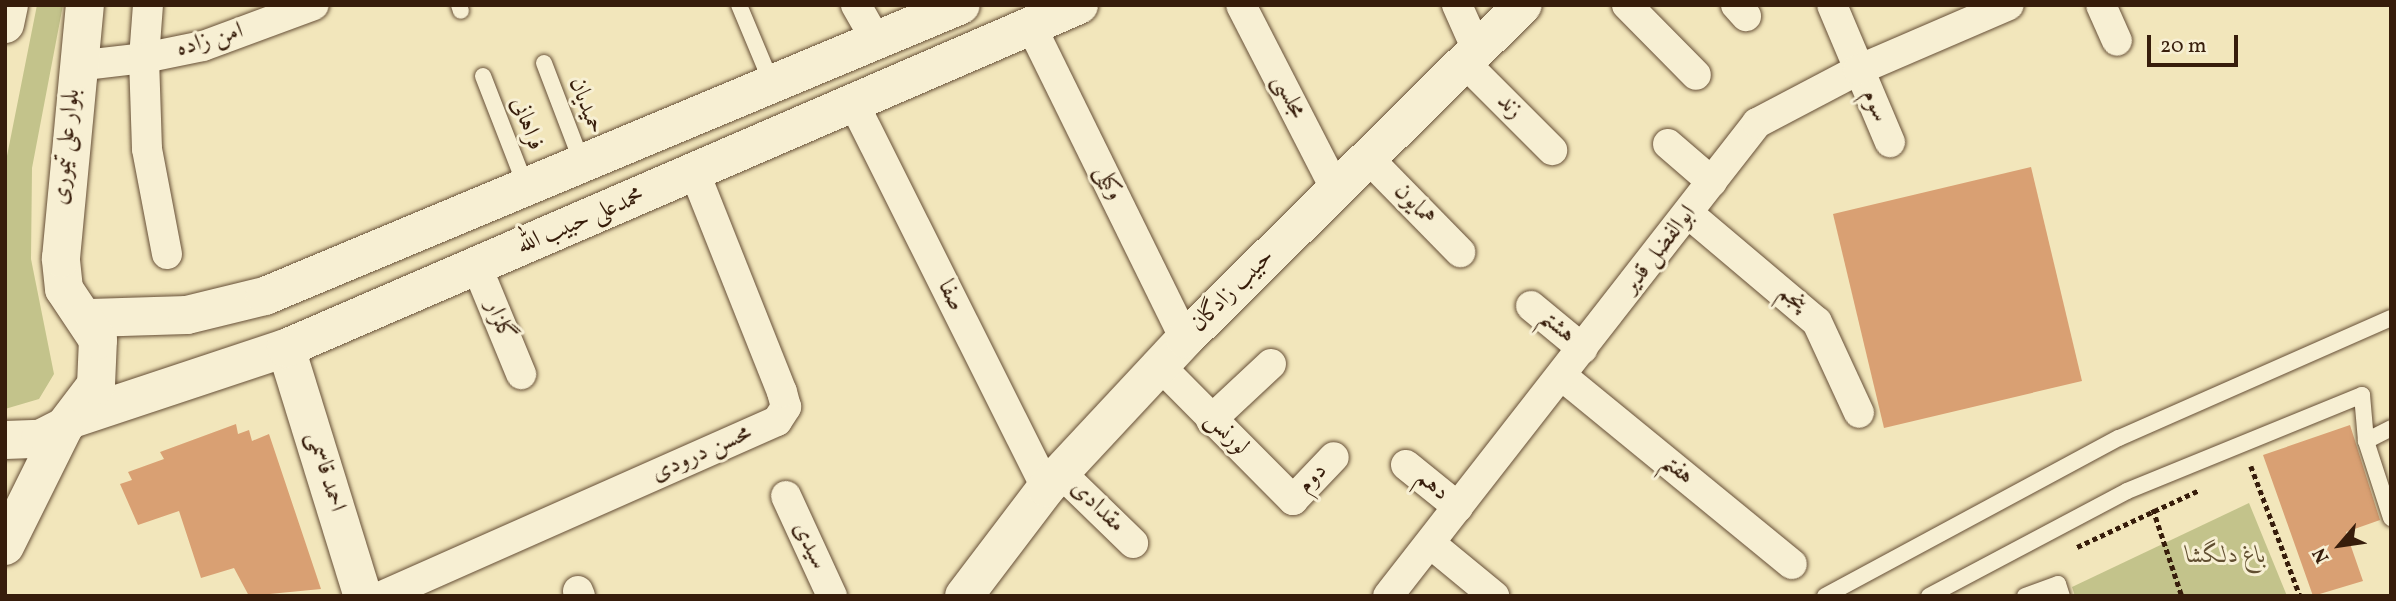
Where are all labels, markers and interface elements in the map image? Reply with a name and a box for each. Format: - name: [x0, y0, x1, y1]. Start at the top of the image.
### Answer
- street label: امن زاده: [173, 17, 247, 65]
- scale bar: [2151, 21, 2242, 65]
- text: 20 m: [2160, 32, 2206, 61]
- street label: مجلسی: [1265, 70, 1311, 124]
- street label: حمیدیان: [561, 74, 609, 138]
- street label: سوم: [1854, 85, 1894, 127]
- street label: بلوار علی تیموری: [47, 88, 87, 206]
- street label: زند: [1490, 88, 1528, 126]
- street label: فراهانی: [503, 93, 549, 155]
- street label: وکیلی: [1087, 161, 1129, 205]
- street label: همایون: [1387, 178, 1441, 232]
- street label: محمدعلی حبیب الله: [513, 182, 649, 262]
- street label: ابوالفضل قدیر: [1617, 200, 1703, 300]
- street label: حبیب زادگان: [1185, 243, 1281, 339]
- street label: صفا: [930, 276, 970, 316]
- street label: پنجم: [1772, 279, 1812, 319]
- street label: گلزار: [478, 296, 520, 346]
- street label: هشتم: [1533, 304, 1581, 350]
- street label: لورنس: [1198, 406, 1254, 462]
- street label: محسن درودی: [647, 419, 757, 489]
- street label: احمد قاسمی: [299, 428, 351, 516]
- street label: هفتم: [1655, 448, 1699, 492]
- street label: دوم: [1292, 458, 1334, 500]
- street label: دهم: [1410, 464, 1454, 508]
- street label: مقدادی: [1064, 474, 1130, 540]
- north arrow: [2305, 510, 2375, 580]
- street label: سیدی: [786, 518, 832, 574]
- park label: باغ دلگشا: [2186, 543, 2266, 571]
- text: N: [2307, 543, 2336, 568]

